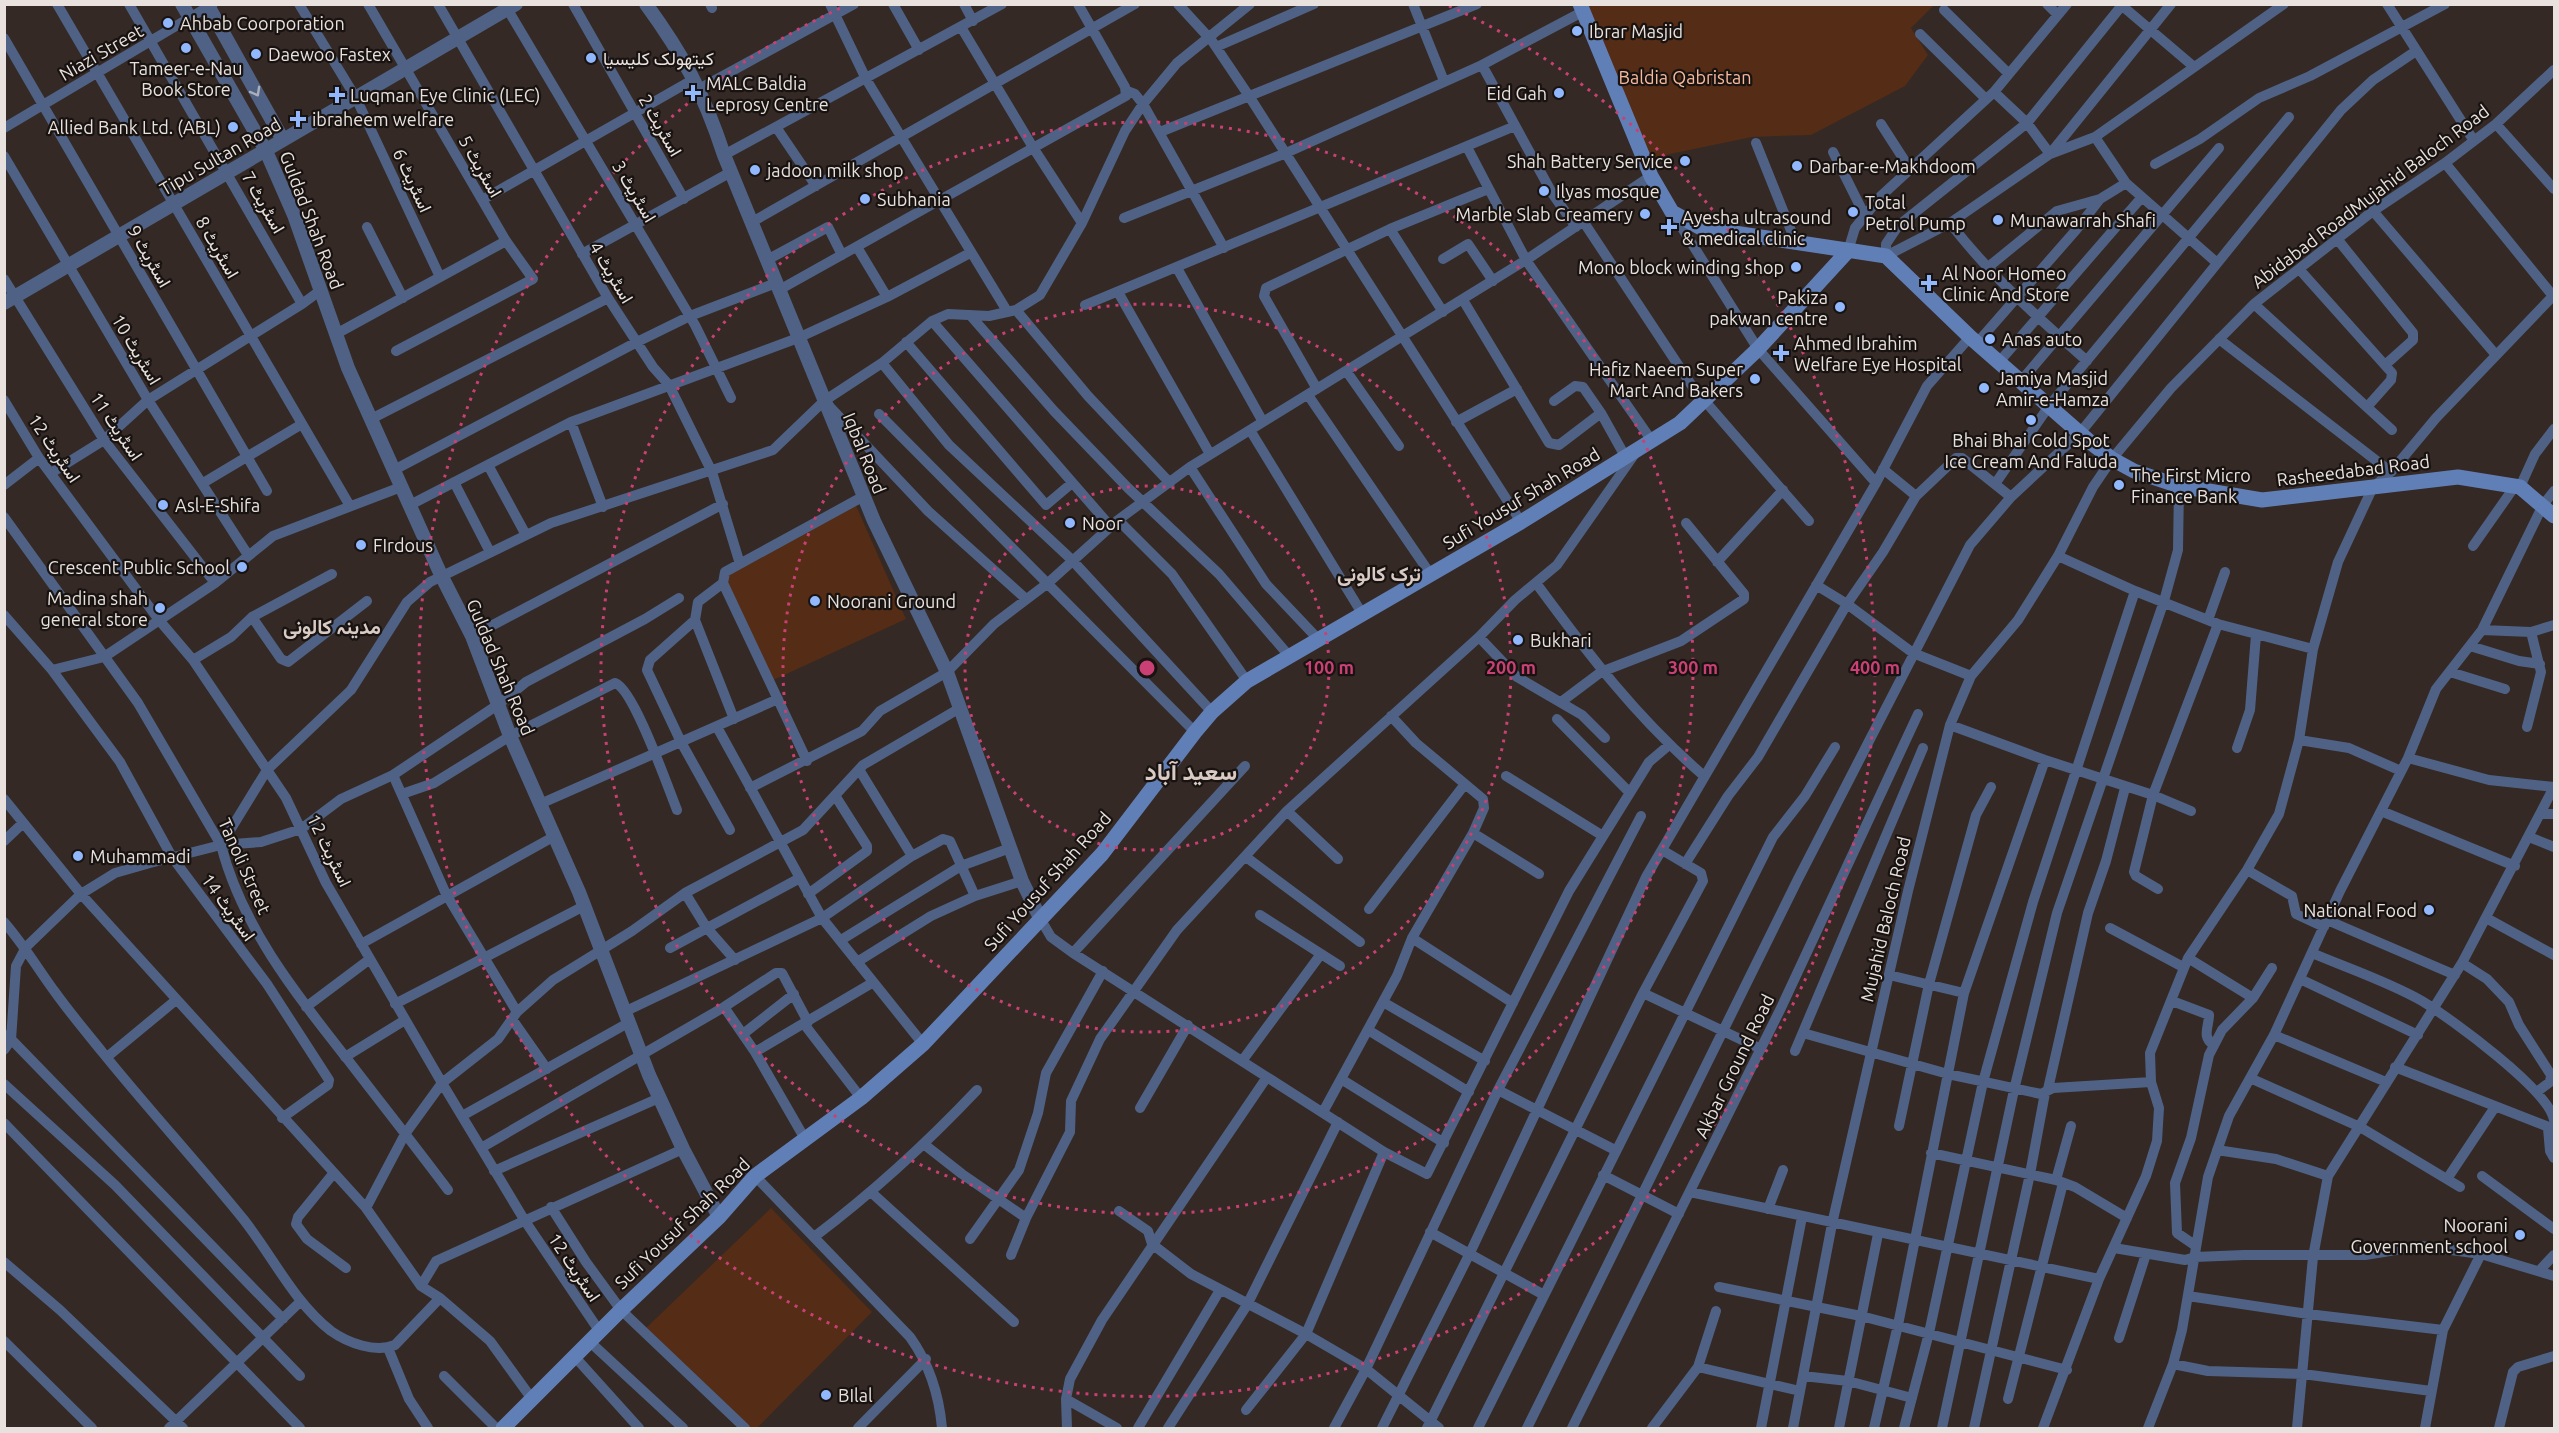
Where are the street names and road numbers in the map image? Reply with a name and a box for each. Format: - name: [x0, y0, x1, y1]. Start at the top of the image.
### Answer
- street label: Niazi Street: [56, 20, 146, 84]
- street label: اسٹریٹ 2: [634, 91, 687, 160]
- street label: Abidabad RoadMujahid Baloch Road: [2248, 100, 2492, 292]
- street label: Tipu Sultan Road: [156, 113, 284, 199]
- street label: اسٹریٹ 5: [454, 132, 507, 201]
- street label: اسٹریٹ 6: [388, 145, 436, 216]
- street label: Guldad Shah Road: [276, 148, 348, 292]
- street label: اسٹریٹ 3: [607, 157, 661, 226]
- street label: اسٹریٹ 7: [237, 168, 290, 237]
- street label: اسٹریٹ 8: [191, 213, 244, 282]
- street label: اسٹریٹ 9: [123, 222, 176, 291]
- street label: اسٹریٹ 4: [584, 238, 638, 307]
- street label: اسٹریٹ 10: [107, 310, 166, 389]
- street label: اسٹریٹ 11: [85, 388, 147, 465]
- street label: اسٹریٹ 12: [23, 410, 85, 487]
- street label: Iqbal Road: [840, 410, 890, 496]
- street label: Sufi Yousuf Shah Road: [1439, 443, 1603, 553]
- street label: Rasheedabad Road: [2275, 451, 2431, 489]
- street label: Guldad Shah Road: [463, 596, 539, 738]
- street label: Sufi Yousuf Shah Road: [980, 808, 1114, 954]
- street label: اسٹریٹ 12: [302, 810, 356, 890]
- street label: Tanoli Street: [215, 815, 275, 917]
- street label: Mujahid Baloch Road: [1856, 834, 1914, 1004]
- street label: اسٹریٹ 14: [196, 870, 260, 946]
- street label: Akbar Ground Road: [1690, 991, 1778, 1141]
- street label: Sufi Yousuf Shah Road: [611, 1153, 753, 1293]
- street label: اسٹریٹ 12: [543, 1229, 605, 1306]

